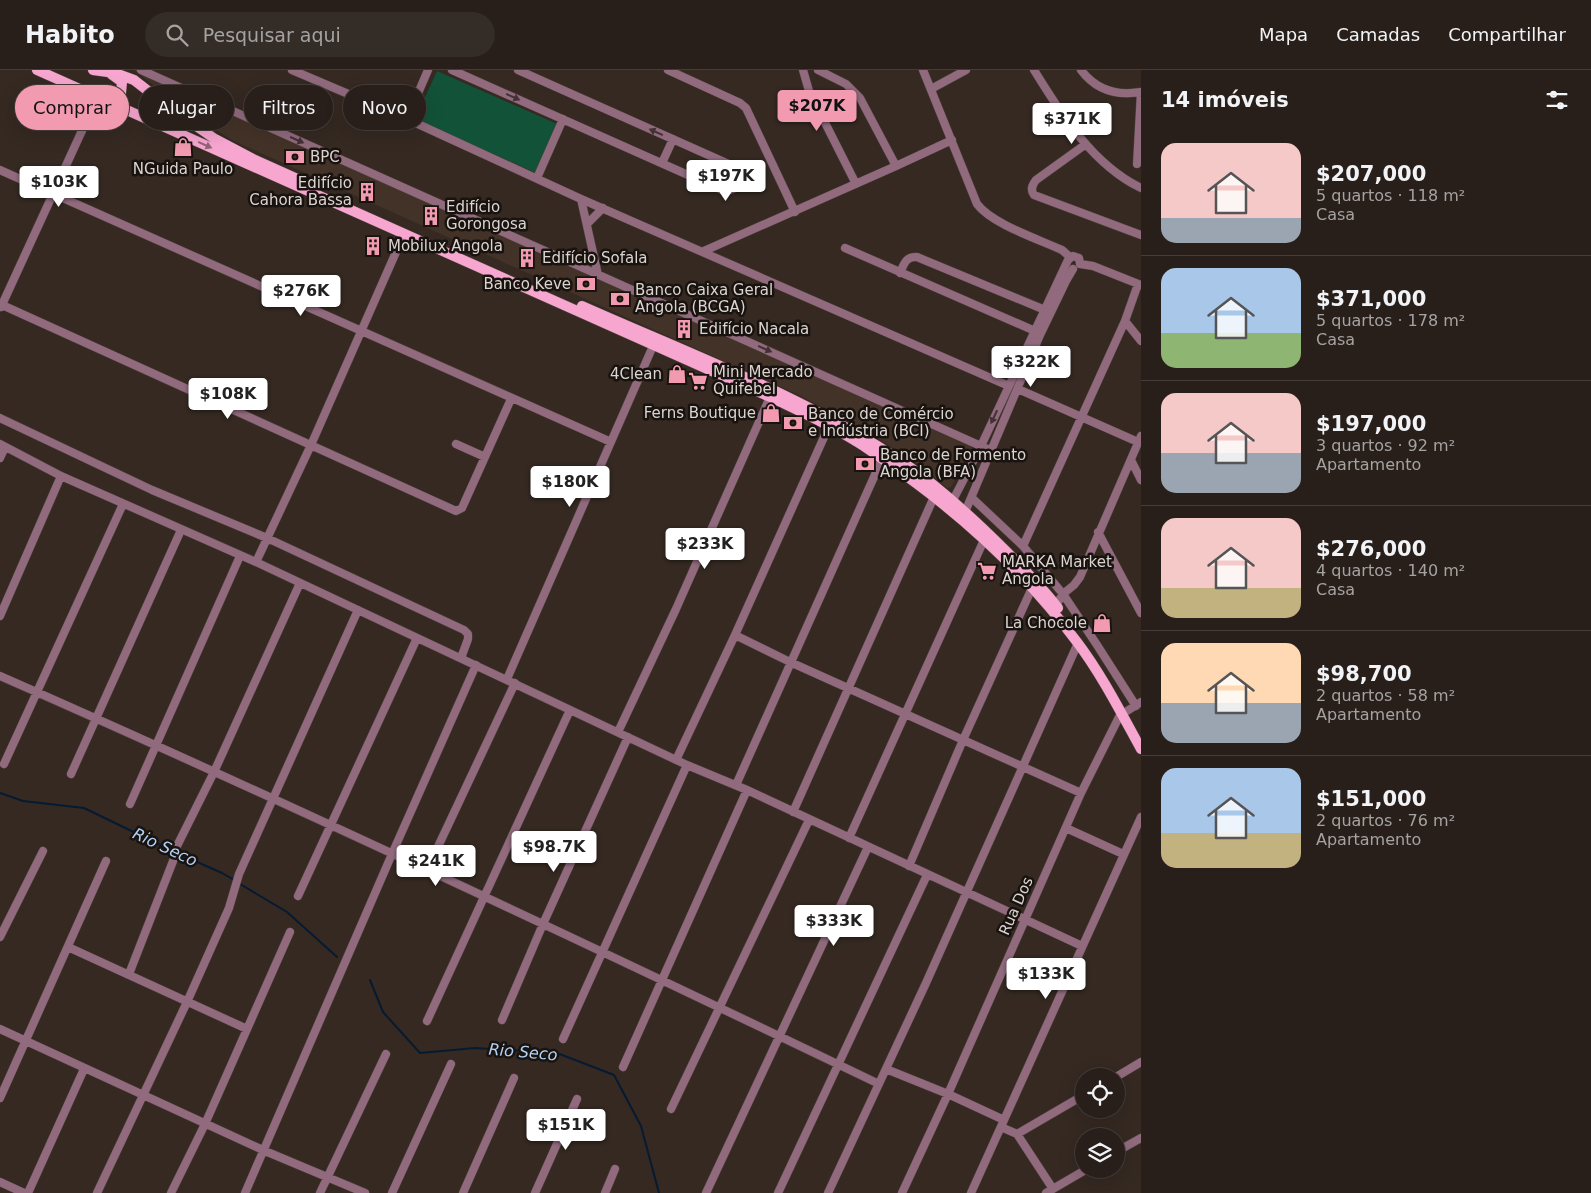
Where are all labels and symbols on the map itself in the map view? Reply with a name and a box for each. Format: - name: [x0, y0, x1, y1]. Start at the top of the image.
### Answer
- pin: $207K: [782, 90, 852, 132]
- one-way arrow: [506, 93, 520, 101]
- pin: $371K: [1037, 102, 1107, 145]
- one-way arrow: [649, 127, 663, 135]
- shop icon: NGuida Paulo: [172, 136, 194, 158]
- one-way arrow: [290, 136, 304, 144]
- one-way arrow: [198, 142, 212, 150]
- bank icon: BPC: [284, 146, 306, 168]
- place label: BPC: [310, 148, 340, 166]
- place label: NGuida Paulo: [133, 160, 233, 178]
- pin: $197K: [691, 160, 761, 202]
- pin: $103K: [24, 166, 94, 208]
- place label: Edifício Cahora Bassa: [249, 174, 352, 209]
- building icon: Edifício Cahora Bassa: [356, 181, 378, 203]
- place label: Edifício Gorongosa: [446, 198, 527, 233]
- building icon: Edifício Gorongosa: [420, 205, 442, 227]
- building icon: Mobilux Angola: [362, 235, 384, 257]
- place label: Mobilux Angola: [388, 237, 503, 255]
- building icon: Edifício Sofala: [516, 247, 538, 269]
- place label: Edifício Sofala: [542, 249, 648, 267]
- bank icon: Banco Keve: [575, 273, 597, 295]
- pin: $276K: [266, 274, 336, 317]
- place label: Banco Keve: [483, 275, 571, 293]
- place label: Banco Caixa Geral Angola (BCGA): [635, 281, 773, 316]
- bank icon: Banco Caixa Geral Angola (BCGA): [609, 288, 631, 310]
- building icon: Edifício Nacala: [673, 318, 695, 340]
- place label: Edifício Nacala: [699, 320, 809, 338]
- one-way arrow: [758, 346, 772, 354]
- pin: $322K: [996, 346, 1066, 388]
- shop icon: 4Clean: [666, 363, 688, 385]
- place label: Mini Mercado Quifebel: [713, 363, 813, 398]
- place label: 4Clean: [610, 365, 662, 383]
- supermarket icon: Mini Mercado Quifebel: [687, 370, 709, 392]
- pin: $108K: [193, 378, 263, 420]
- shop icon: Ferns Boutique: [760, 402, 782, 424]
- place label: Ferns Boutique: [644, 404, 756, 422]
- place label: Banco de Comércio e Indústria (BCI): [808, 405, 954, 440]
- one-way arrow: [990, 410, 998, 424]
- bank icon: Banco de Comércio e Indústria (BCI): [782, 412, 804, 434]
- place label: Banco de Formento Angola (BFA): [880, 446, 1026, 481]
- bank icon: Banco de Formento Angola (BFA): [854, 453, 876, 475]
- pin: $180K: [535, 466, 605, 508]
- pin: $233K: [670, 528, 740, 570]
- place label: MARKA Market Angola: [1002, 553, 1112, 588]
- supermarket icon: MARKA Market Angola: [976, 560, 998, 582]
- shop icon: La Chocole: [1091, 612, 1113, 634]
- place label: La Chocole: [1005, 614, 1087, 632]
- water label: Rio Seco: [130, 824, 200, 870]
- pin: $98.7K: [513, 830, 595, 873]
- pin: $241K: [401, 844, 471, 887]
- street label: Rua Dos: [995, 874, 1037, 938]
- pin: $333K: [799, 904, 869, 947]
- pin: $133K: [1011, 958, 1081, 1000]
- water label: Rio Seco: [488, 1040, 558, 1064]
- pin: $151K: [531, 1108, 601, 1151]

